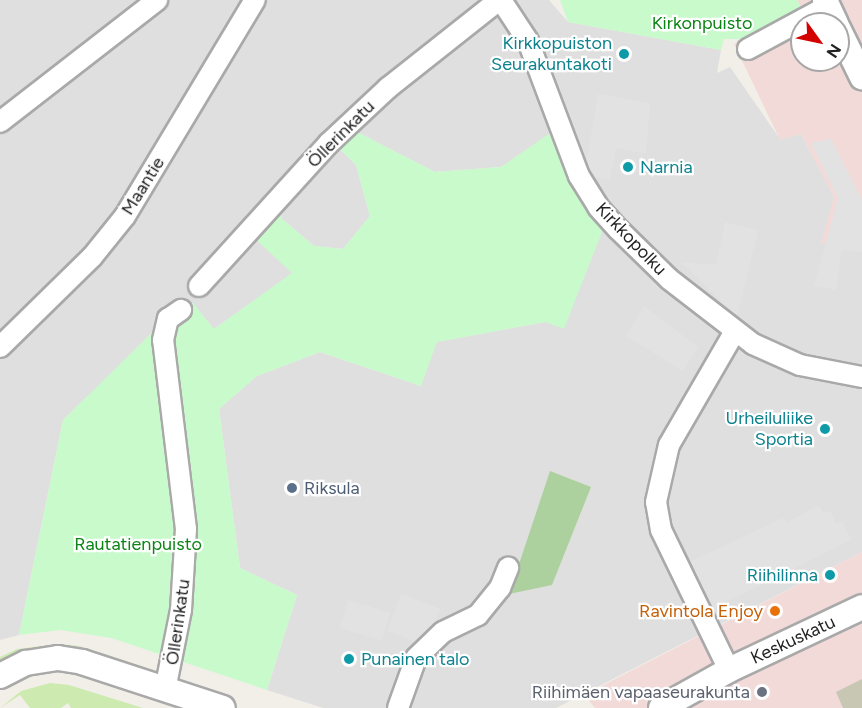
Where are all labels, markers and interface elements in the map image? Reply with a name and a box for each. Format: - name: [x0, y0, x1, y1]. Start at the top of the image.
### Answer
- park label: Kirkonpuisto: [652, 12, 752, 34]
- north arrow: [790, 12, 850, 72]
- place label: Kirkkopuiston Seurakuntakoti: [491, 33, 612, 76]
- text: N: [823, 41, 845, 61]
- marker: Kirkkopuiston Seurakuntakoti: [617, 47, 631, 61]
- street label: Öllerinkatu: [303, 96, 379, 172]
- street label: Maantie: [117, 153, 169, 219]
- place label: Narnia: [640, 156, 693, 178]
- marker: Narnia: [621, 160, 635, 174]
- street label: Kirkkopolku: [591, 198, 671, 280]
- place label: Urheiluliike Sportia: [725, 408, 813, 450]
- marker: Urheiluliike Sportia: [818, 422, 832, 436]
- place label: Riksula: [304, 477, 360, 499]
- marker: Riksula: [285, 481, 299, 495]
- park label: Rautatienpuisto: [74, 533, 202, 555]
- place label: Riihilinna: [747, 564, 818, 586]
- marker: Riihilinna: [823, 568, 837, 582]
- street label: Öllerinkatu: [161, 578, 195, 666]
- place label: Ravintola Enjoy: [639, 600, 763, 622]
- marker: Ravintola Enjoy: [768, 604, 782, 618]
- street label: Keskuskatu: [747, 611, 839, 669]
- place label: Punainen talo: [361, 648, 469, 670]
- marker: Punainen talo: [342, 652, 356, 666]
- place label: Riihimäen vapaaseurakunta: [532, 681, 750, 703]
- marker: Riihimäen vapaaseurakunta: [755, 685, 769, 699]

